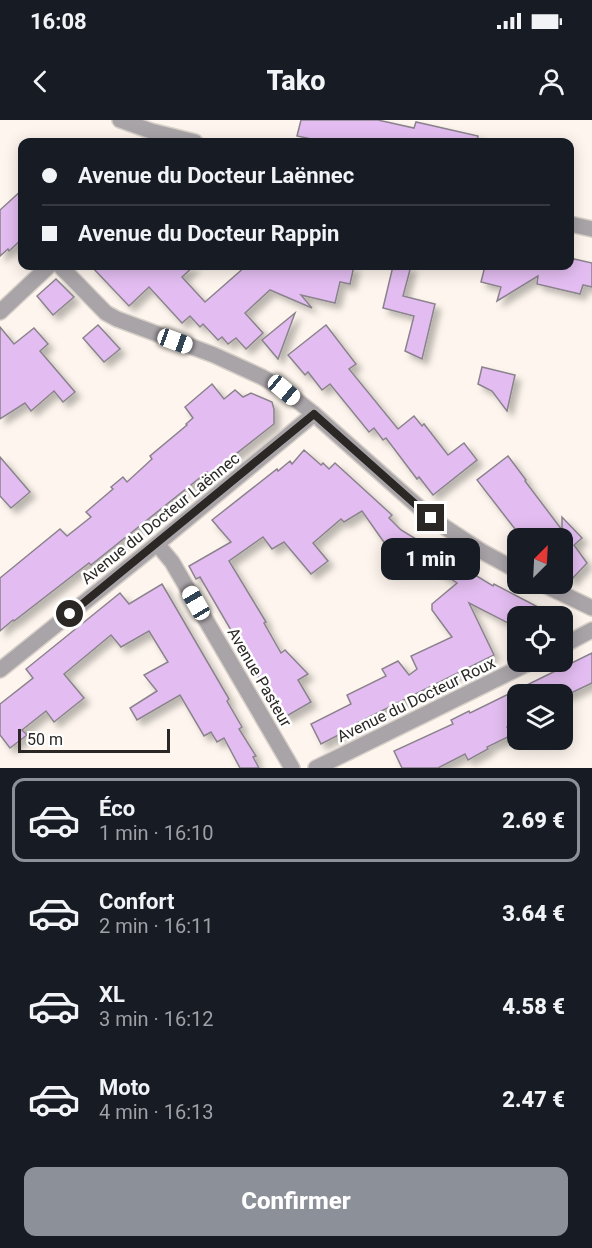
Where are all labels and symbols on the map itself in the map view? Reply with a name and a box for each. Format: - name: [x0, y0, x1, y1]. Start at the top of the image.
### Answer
- car: [155, 326, 195, 356]
- car: [264, 372, 304, 408]
- street label: Avenue du Docteur Laënnec: [77, 449, 243, 588]
- route end: [417, 504, 444, 531]
- north arrow: [507, 528, 573, 594]
- callout: 1 min: [382, 539, 480, 581]
- car: [179, 583, 213, 623]
- route start: [56, 600, 83, 627]
- street label: Avenue Pasteur: [224, 624, 296, 731]
- street label: Avenue du Docteur Roux: [334, 653, 499, 746]
- scale bar: [18, 726, 170, 754]

